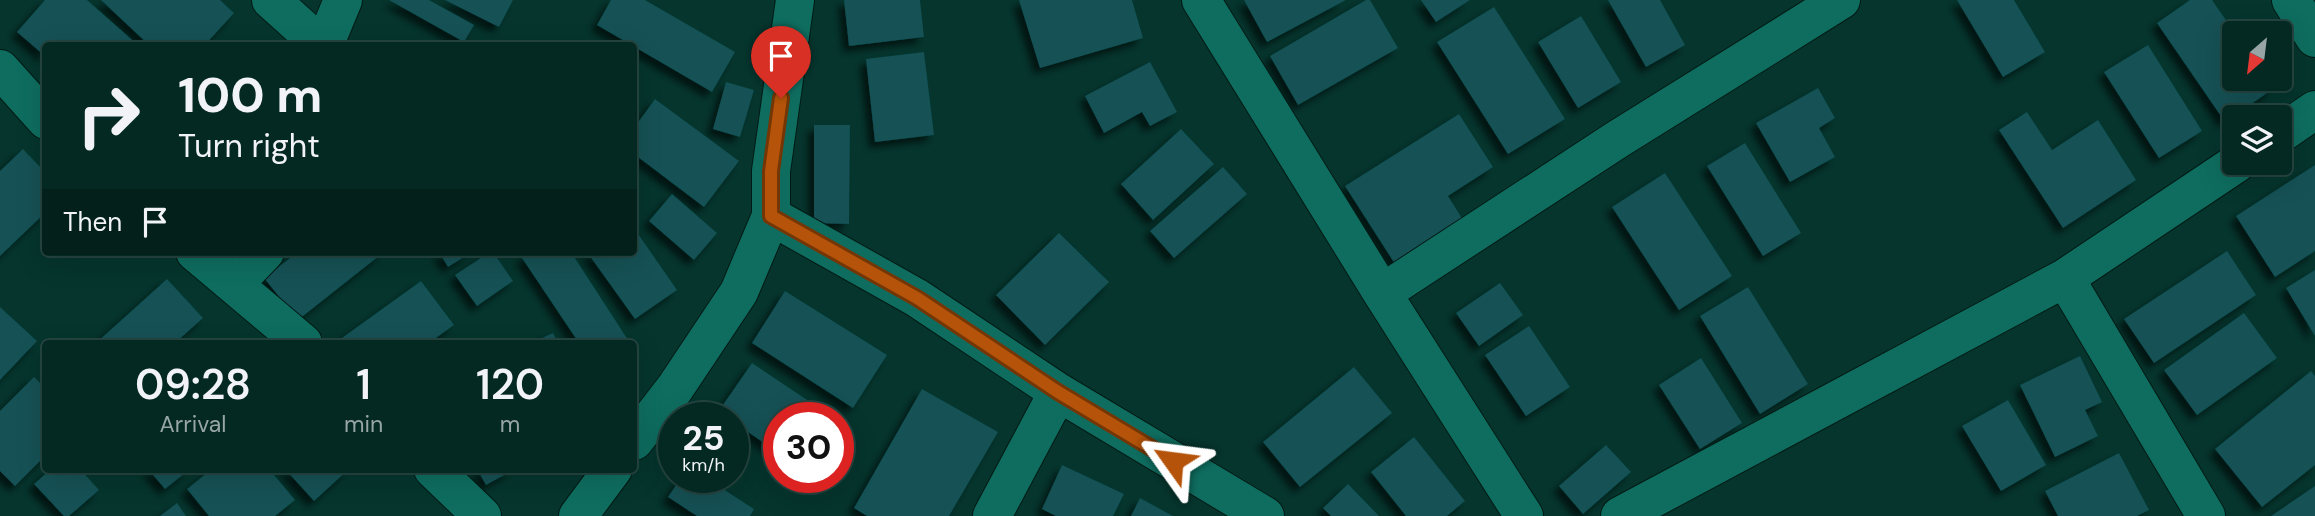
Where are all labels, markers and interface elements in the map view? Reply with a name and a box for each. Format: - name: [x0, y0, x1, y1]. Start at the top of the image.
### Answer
- north arrow: [2222, 21, 2292, 91]
- map controls: [2222, 21, 2292, 175]
- pin: [751, 26, 811, 98]
- icon: arrive: [762, 37, 800, 75]
- text: 100 m: [178, 63, 322, 127]
- icon: right: [63, 70, 154, 161]
- button: layers: [2222, 105, 2292, 175]
- text: Turn right: [178, 125, 320, 167]
- icon: arrive: [136, 203, 174, 241]
- text: Then: [63, 205, 122, 239]
- text: 09:28: [135, 357, 251, 412]
- text: 1: [356, 357, 371, 412]
- text: 120: [476, 357, 544, 412]
- speed limit sign: 30: [763, 402, 854, 493]
- text: Arrival: [159, 409, 226, 439]
- text: min: [344, 409, 383, 439]
- text: m: [500, 409, 520, 439]
- text: 25: [683, 415, 724, 461]
- position arrow: [1136, 424, 1210, 498]
- text: km/h: [682, 453, 725, 477]

